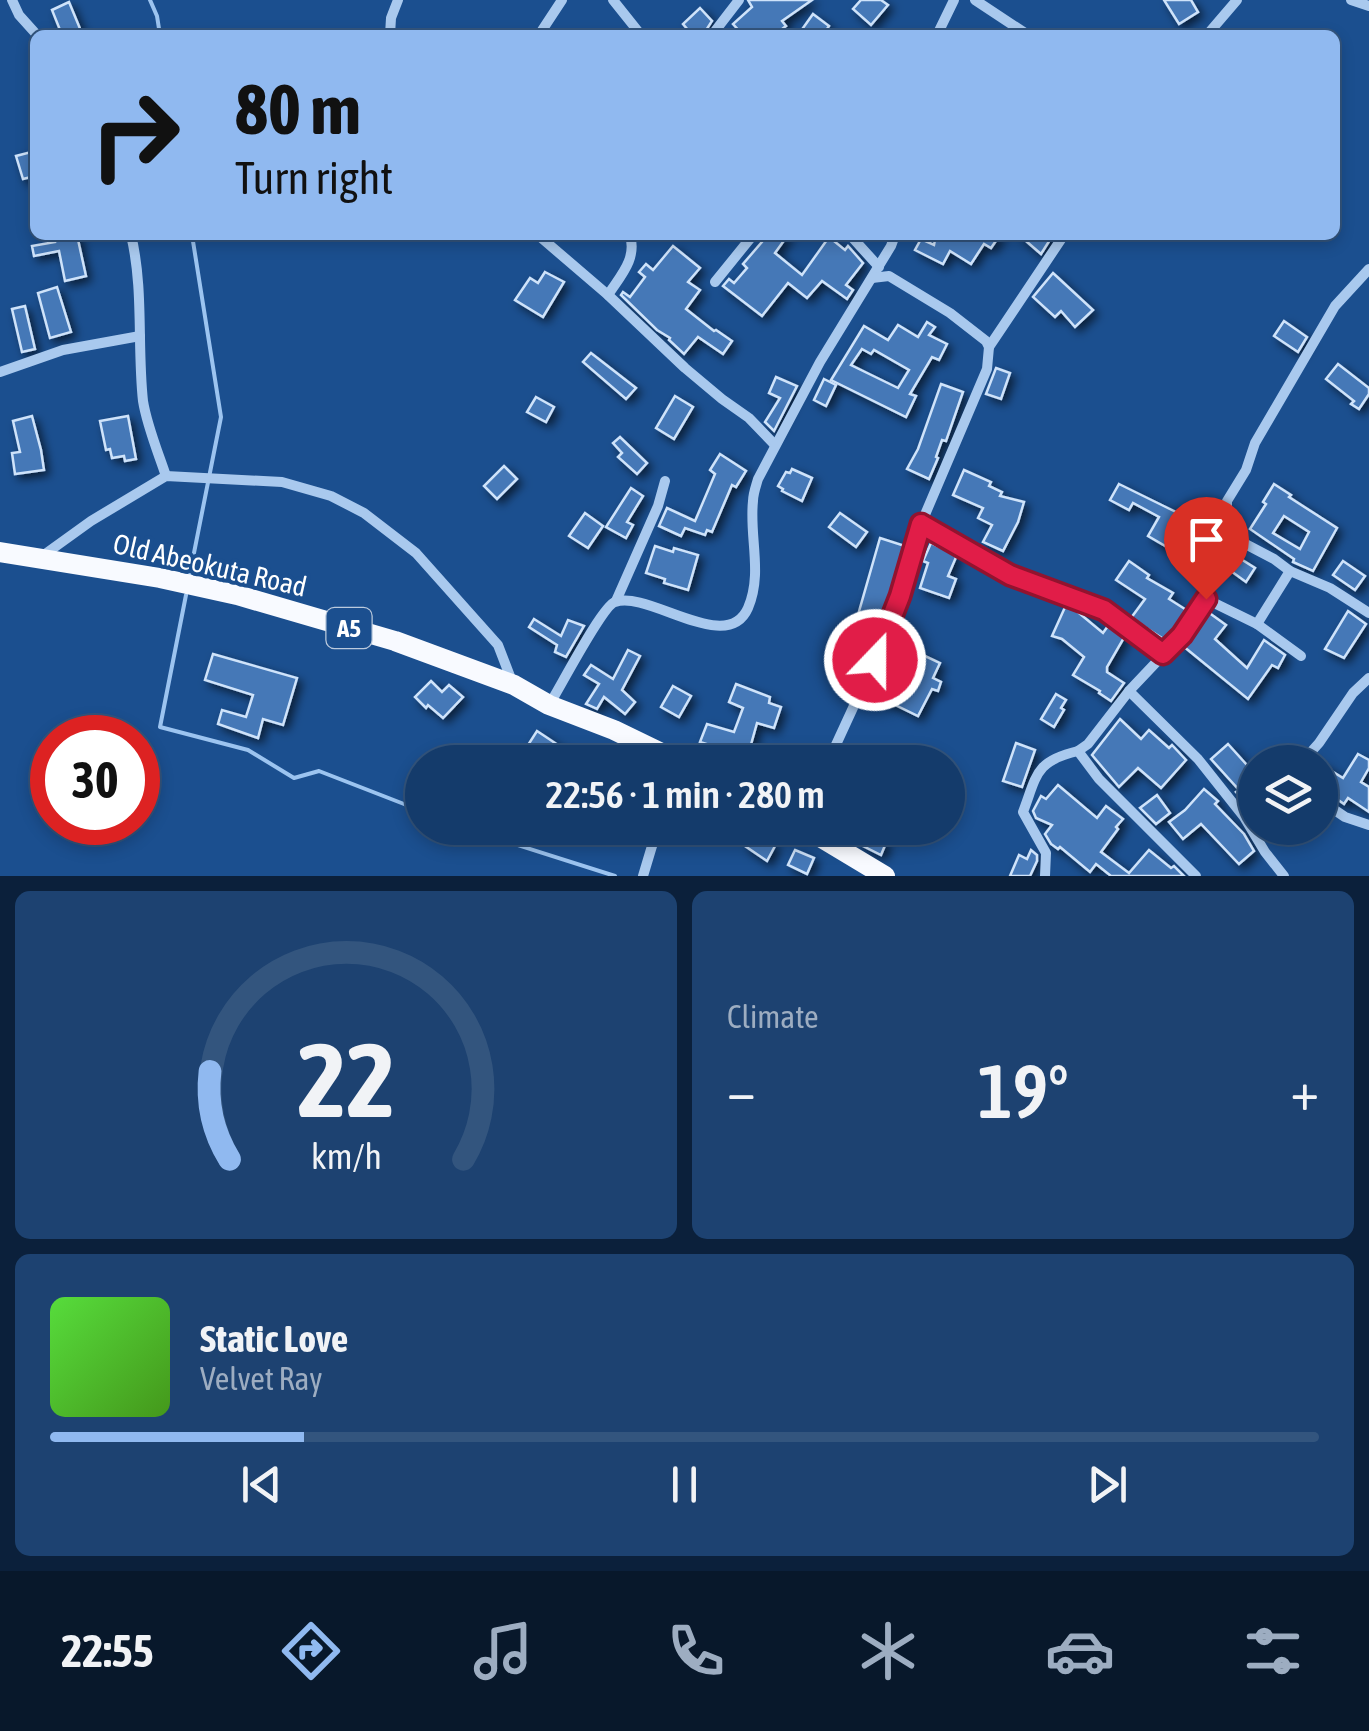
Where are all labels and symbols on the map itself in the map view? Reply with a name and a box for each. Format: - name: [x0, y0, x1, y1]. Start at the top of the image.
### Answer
- pin: [1164, 497, 1249, 600]
- street label: Old Abeokuta Road: [110, 527, 310, 603]
- road number: A5: [326, 608, 372, 648]
- position arrow: [823, 608, 927, 712]
- speed limit sign: 30: [30, 715, 160, 845]

